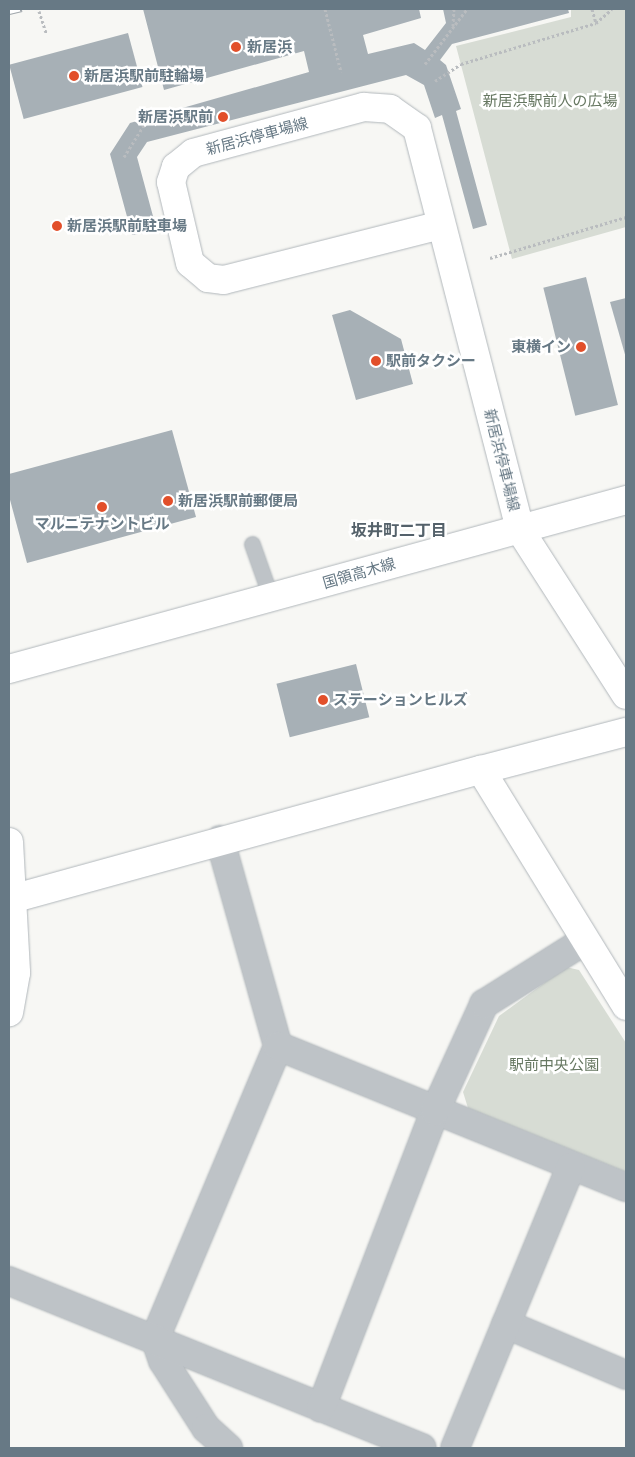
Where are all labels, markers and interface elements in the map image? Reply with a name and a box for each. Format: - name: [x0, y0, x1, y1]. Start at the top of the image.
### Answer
- place label: 新居浜: [247, 38, 292, 56]
- marker: 新居浜: [229, 40, 243, 54]
- place label: 新居浜駅前駐輪場: [84, 67, 204, 85]
- marker: 新居浜駅前駐輪場: [68, 70, 80, 82]
- park label: 新居浜駅前人の広場: [483, 92, 617, 110]
- place label: 新居浜駅前: [138, 108, 213, 126]
- marker: 新居浜駅前: [217, 111, 229, 123]
- street label: 新居浜停車場線: [204, 114, 310, 158]
- place label: 新居浜駅前駐車場: [67, 217, 187, 235]
- marker: 新居浜駅前駐車場: [51, 220, 63, 232]
- place label: 東横イン: [511, 338, 571, 356]
- marker: 東横イン: [575, 341, 587, 353]
- place label: 駅前タクシー: [386, 352, 476, 370]
- marker: 駅前タクシー: [370, 355, 382, 367]
- street label: 新居浜停車場線: [481, 407, 523, 513]
- place label: 新居浜駅前郵便局: [178, 492, 298, 510]
- marker: 新居浜駅前郵便局: [162, 495, 174, 507]
- marker: マルニテナントビル: [96, 501, 108, 513]
- place label: マルニテナントビル: [35, 515, 169, 533]
- district label: 坂井町二丁目: [351, 520, 447, 540]
- street label: 国領高木線: [320, 554, 398, 592]
- place label: ステーションヒルズ: [333, 691, 468, 709]
- marker: ステーションヒルズ: [317, 694, 329, 706]
- park label: 駅前中央公園: [509, 1056, 599, 1074]

